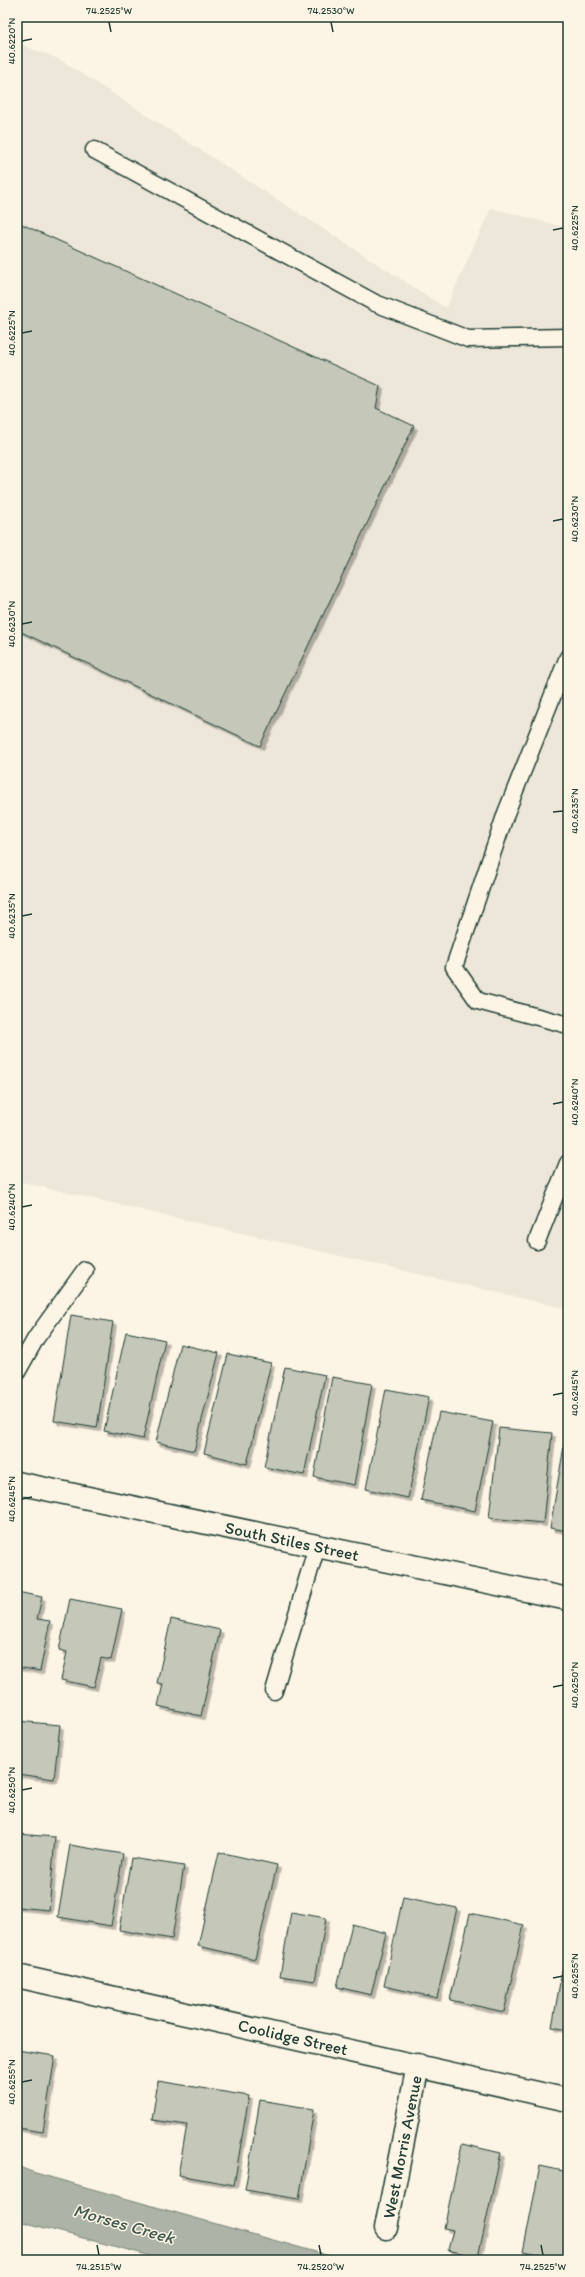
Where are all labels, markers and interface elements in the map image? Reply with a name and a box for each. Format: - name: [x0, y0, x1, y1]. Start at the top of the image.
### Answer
- text: 74.2525°W: [86, 4, 132, 17]
- text: 74.2530°W: [307, 4, 355, 17]
- text: 40.6220°N: [5, 18, 18, 64]
- text: 40.6225°N: [568, 205, 581, 251]
- text: 40.6225°N: [5, 310, 18, 356]
- text: 40.6230°N: [568, 496, 581, 542]
- text: 40.6230°N: [5, 601, 18, 647]
- text: 40.6235°N: [568, 788, 581, 834]
- text: 40.6235°N: [5, 893, 18, 939]
- text: 40.6240°N: [568, 1078, 581, 1126]
- text: 40.6240°N: [5, 1183, 18, 1231]
- text: 40.6245°N: [568, 1370, 581, 1416]
- text: 40.6245°N: [5, 1476, 18, 1522]
- street label: South Stiles Street: [223, 1517, 361, 1565]
- text: 40.6250°N: [568, 1662, 581, 1708]
- text: 40.6250°N: [5, 1767, 18, 1813]
- text: 40.6255°N: [568, 1953, 581, 1999]
- street label: Coolidge Street: [236, 2015, 350, 2059]
- text: 40.6255°N: [5, 2059, 18, 2105]
- street label: West Morris Avenue: [378, 2074, 426, 2220]
- water label: Morses Creek: [71, 2199, 179, 2249]
- text: 74.2515°W: [76, 2260, 122, 2273]
- text: 74.2520°W: [298, 2260, 345, 2273]
- text: 74.2525°W: [520, 2260, 566, 2273]

